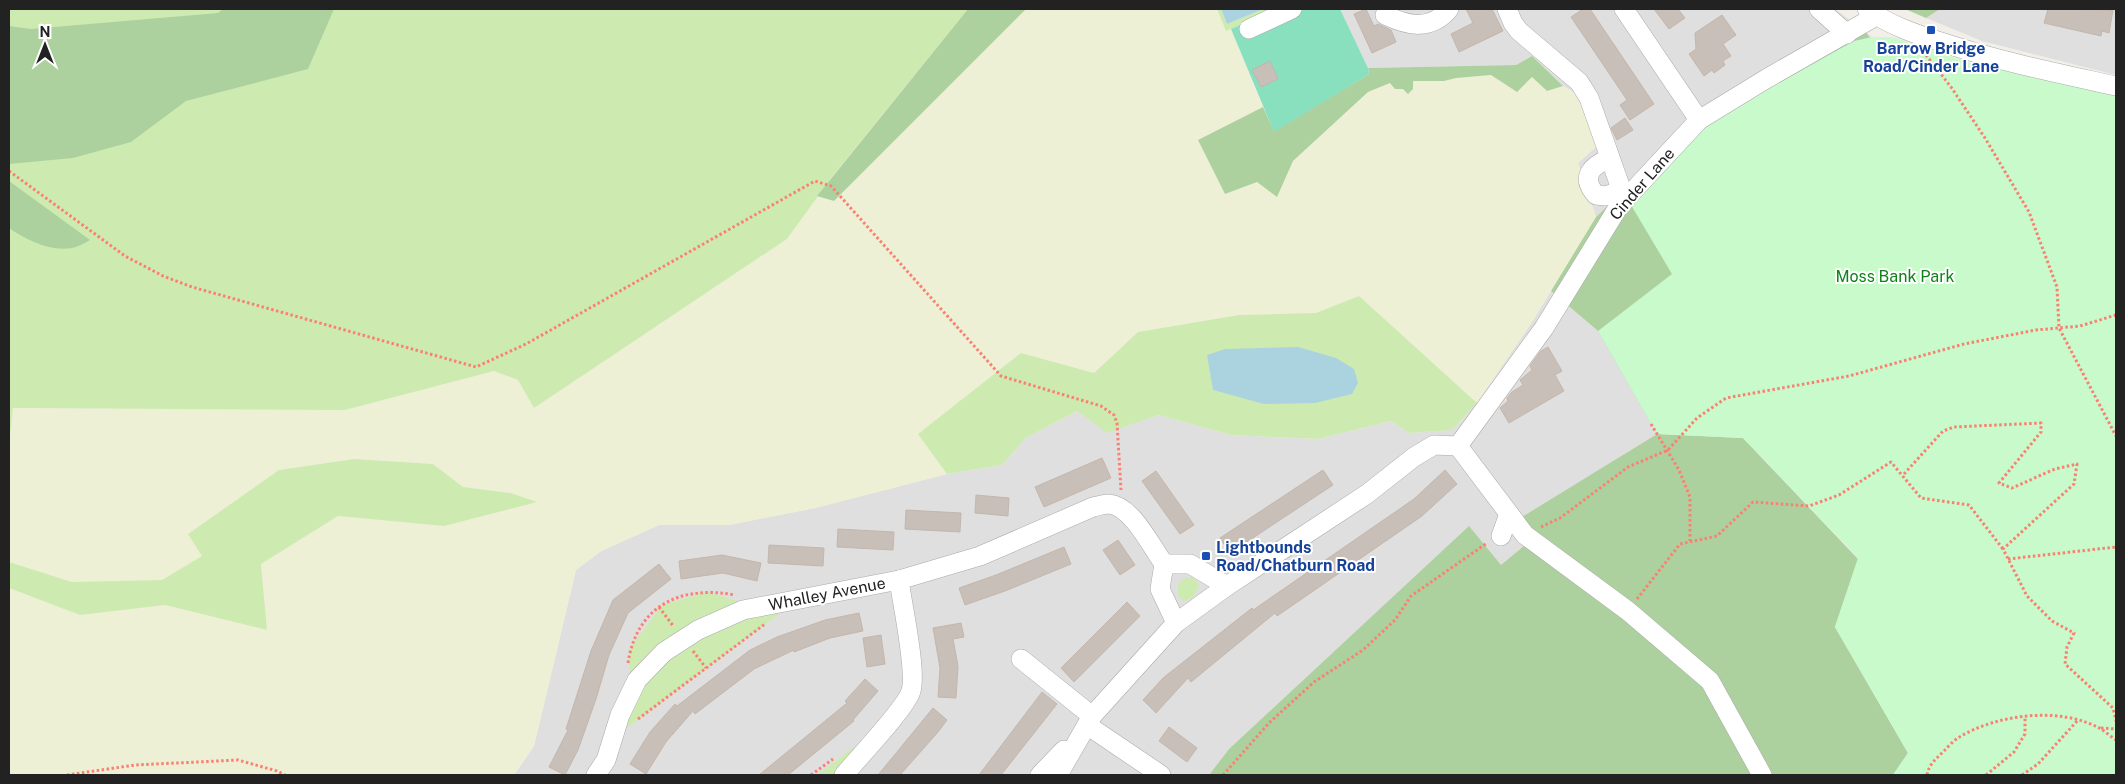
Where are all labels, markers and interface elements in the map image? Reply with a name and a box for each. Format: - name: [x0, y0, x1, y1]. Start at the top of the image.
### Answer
- north arrow: [20, 20, 70, 70]
- text: N: [40, 24, 50, 40]
- marker: Barrow Bridge Road/Cinder Lane: [1925, 24, 1937, 36]
- place label: Barrow Bridge Road/Cinder Lane: [1863, 39, 1999, 76]
- street label: Cinder Lane: [1606, 144, 1678, 224]
- park label: Moss Bank Park: [1836, 267, 1954, 286]
- place label: Lightbounds Road/Chatburn Road: [1216, 538, 1375, 575]
- marker: Lightbounds Road/Chatburn Road: [1200, 550, 1212, 562]
- street label: Whalley Avenue: [767, 573, 887, 615]

